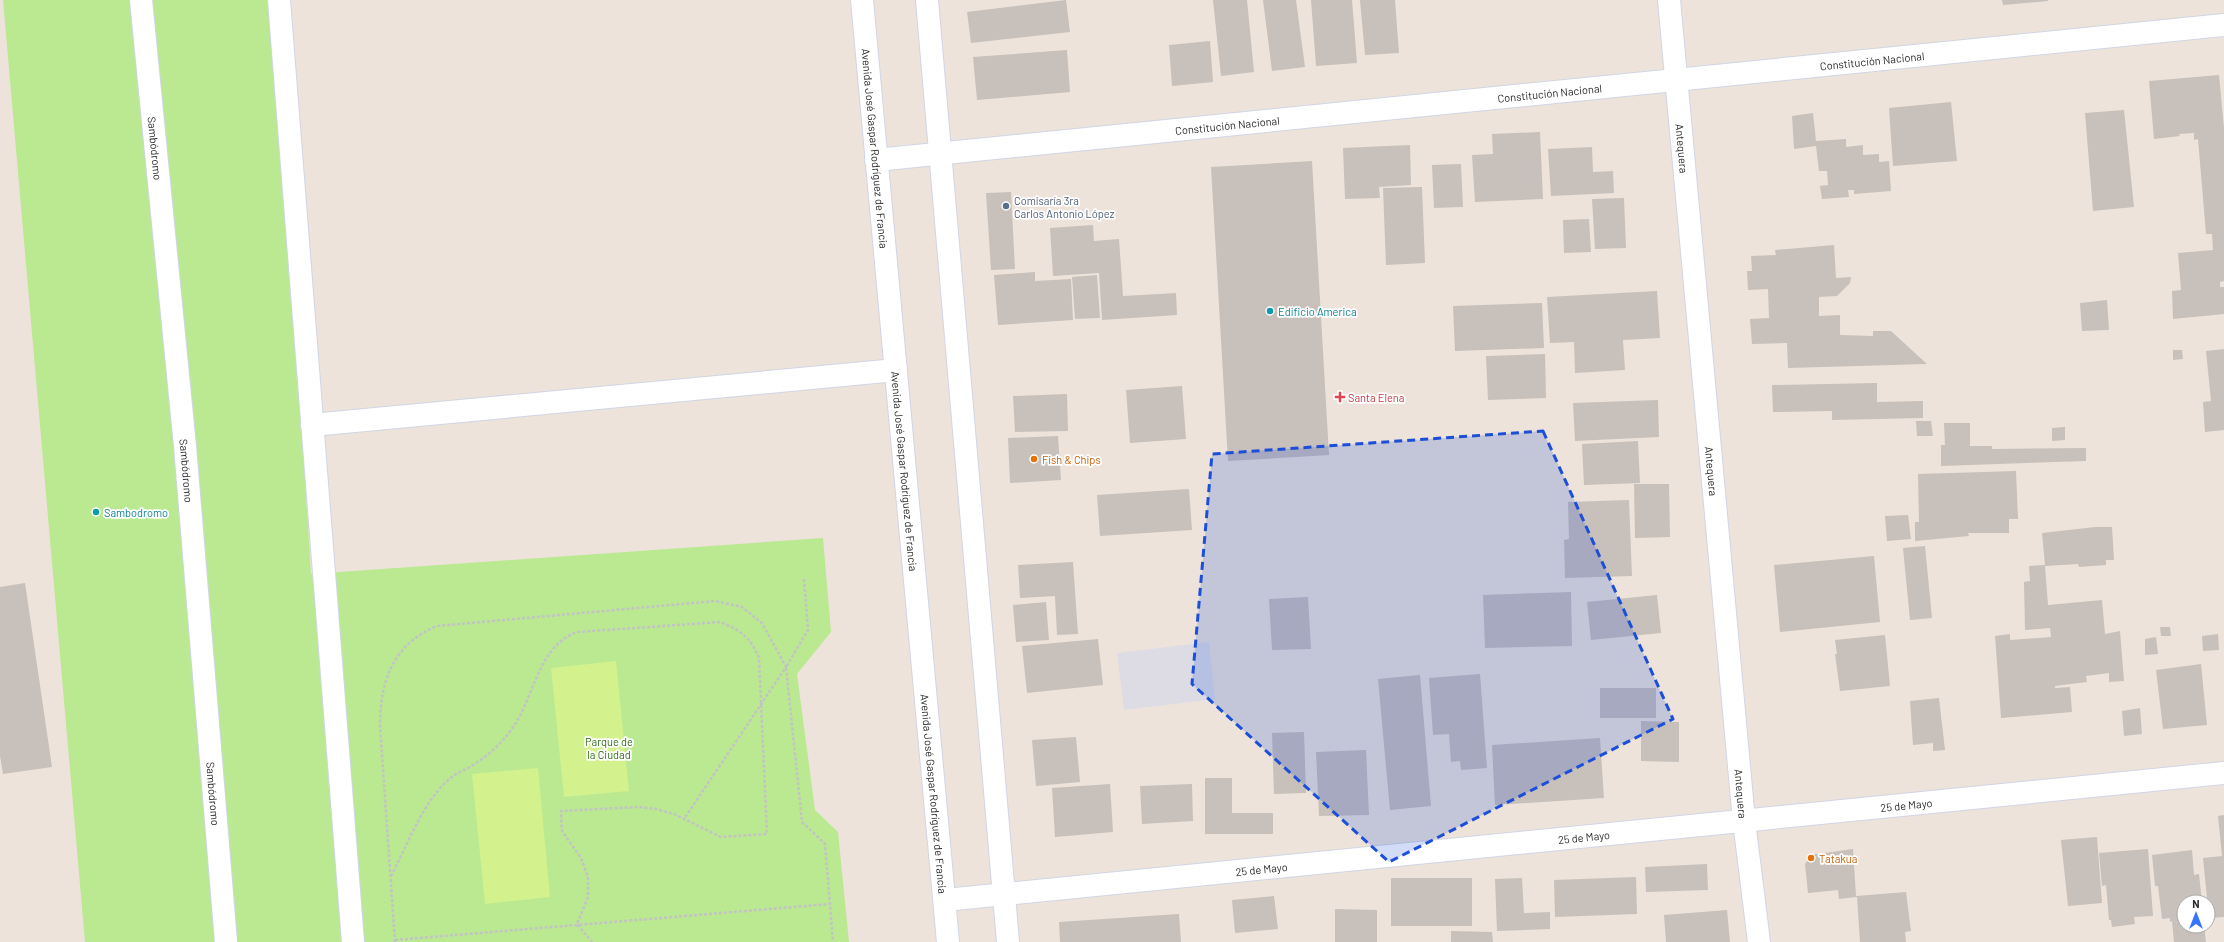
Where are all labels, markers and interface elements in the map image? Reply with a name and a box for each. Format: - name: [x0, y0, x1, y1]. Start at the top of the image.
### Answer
- street label: Avenida José Gaspar Rodríguez de Francia: [860, 48, 891, 249]
- street label: Constitución Nacional: [1819, 49, 1925, 72]
- street label: Constitución Nacional: [1497, 81, 1602, 104]
- street label: Constitución Nacional: [1174, 113, 1280, 137]
- street label: Sambódromo: [146, 116, 165, 181]
- street label: Antequera: [1674, 123, 1691, 174]
- place label: Comisaría 3ra Carlos Antonio López: [1014, 194, 1115, 220]
- marker: Comisaría 3ra Carlos Antonio López: [1001, 201, 1011, 211]
- place label: Edificio America: [1278, 305, 1357, 318]
- marker: Edificio America: [1265, 306, 1275, 316]
- street label: Avenida José Gaspar Rodríguez de Francia: [889, 370, 921, 572]
- place label: Santa Elena: [1348, 391, 1404, 404]
- marker: Santa Elena: [1335, 392, 1345, 402]
- street label: Sambódromo: [178, 438, 196, 503]
- street label: Antequera: [1703, 446, 1721, 496]
- place label: Fish & Chips: [1042, 453, 1101, 466]
- marker: Fish & Chips: [1029, 454, 1039, 464]
- place label: Sambodromo: [104, 506, 168, 519]
- marker: Sambodromo: [91, 507, 101, 517]
- street label: Avenida José Gaspar Rodríguez de Francia: [919, 693, 950, 894]
- park label: Parque de la Ciudad: [585, 735, 633, 761]
- street label: Sambódromo: [205, 761, 223, 826]
- street label: Antequera: [1733, 768, 1750, 819]
- street label: 25 de Mayo: [1880, 796, 1933, 814]
- street label: 25 de Mayo: [1557, 828, 1610, 846]
- place label: Tatakua: [1819, 852, 1857, 865]
- marker: Tatakua: [1806, 853, 1816, 863]
- street label: 25 de Mayo: [1235, 860, 1288, 878]
- north arrow: [2176, 894, 2216, 934]
- text: N: [2192, 897, 2200, 910]

